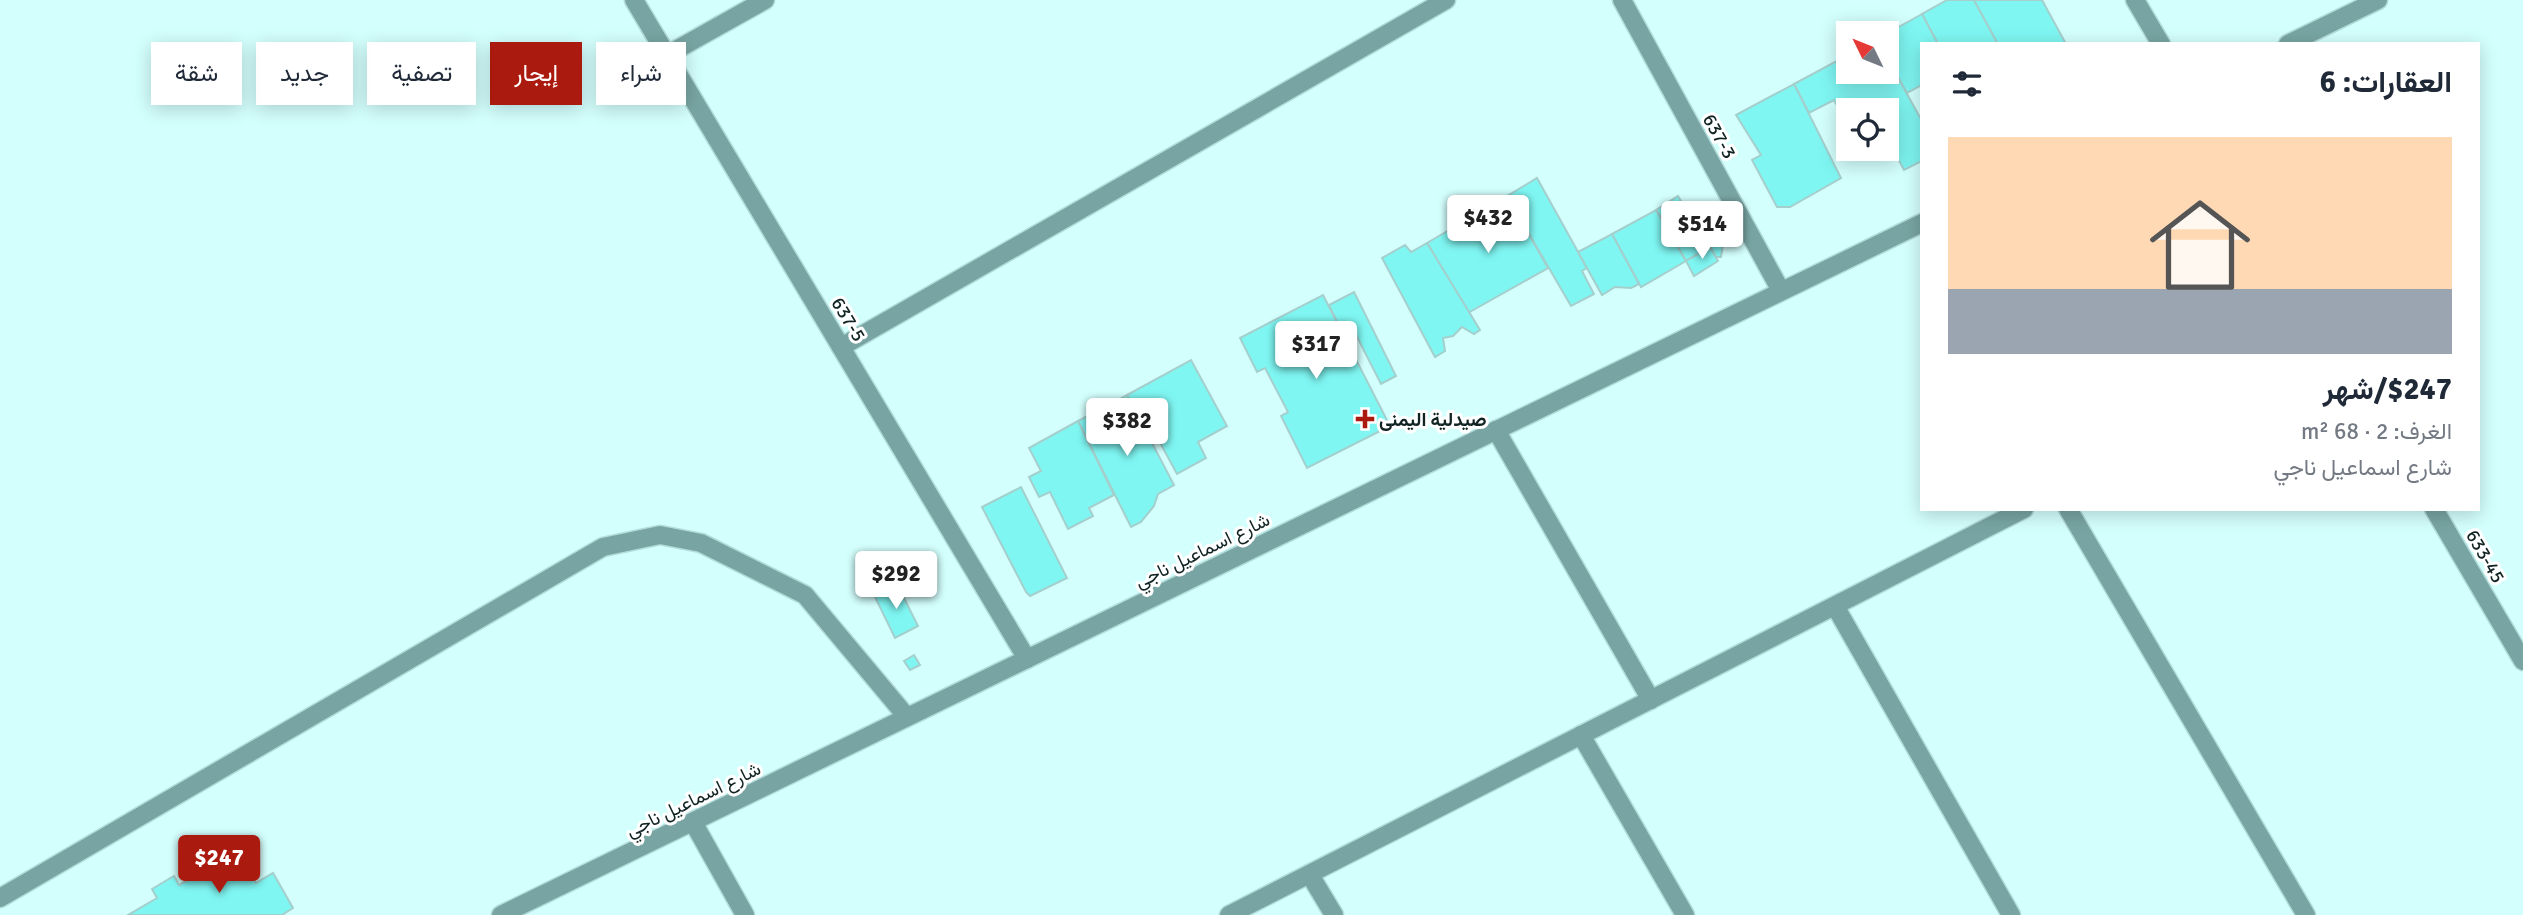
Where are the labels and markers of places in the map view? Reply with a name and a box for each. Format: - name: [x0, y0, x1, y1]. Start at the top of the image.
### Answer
- pin: $432: [1447, 196, 1529, 255]
- pin: $514: [1661, 202, 1743, 261]
- pin: $317: [1275, 322, 1357, 381]
- pin: $382: [1086, 398, 1168, 458]
- place label: صيدلية اليمنى: [1379, 408, 1487, 432]
- marker: صيدلية اليمنى: [1357, 411, 1373, 427]
- pin: $292: [855, 552, 937, 611]
- pin: $247: [178, 836, 260, 895]

